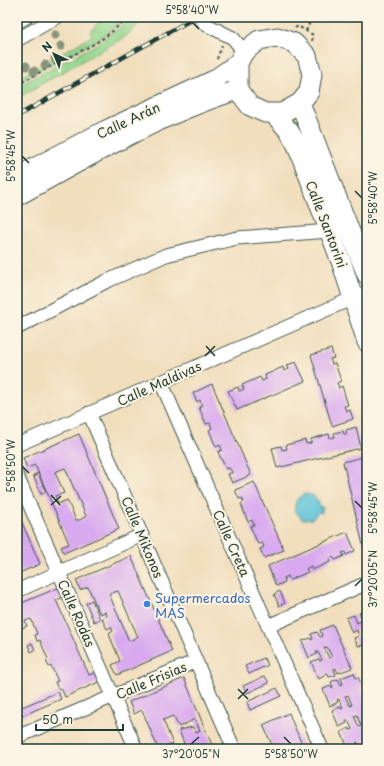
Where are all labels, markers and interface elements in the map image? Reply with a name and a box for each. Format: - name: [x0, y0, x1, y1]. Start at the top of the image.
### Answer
- text: 5°58'40"W: [165, 2, 220, 17]
- north arrow: [34, 34, 74, 74]
- text: N: [38, 37, 56, 56]
- street label: Calle Arán: [93, 97, 163, 143]
- text: 5°58'45"W: [3, 129, 18, 182]
- text: 5°58'40"W: [365, 170, 380, 225]
- street label: Calle Santorini: [302, 178, 352, 270]
- street label: Calle Maldivas: [114, 356, 204, 410]
- text: 5°58'50"W: [3, 439, 18, 493]
- text: 5°58'45"W: [365, 481, 380, 534]
- street label: Calle Mikonos: [117, 493, 169, 581]
- street label: Calle Creta: [209, 507, 256, 580]
- text: 37°20'05"N: [365, 550, 380, 608]
- street label: Calle Rodas: [54, 576, 100, 650]
- place label: Supermercados MAS: [155, 588, 251, 622]
- marker: Supermercados MAS: [142, 599, 152, 609]
- street label: Calle Frisias: [113, 657, 189, 703]
- scale bar: [36, 706, 123, 732]
- text: 50 m: [42, 710, 73, 728]
- text: 37°20'05"N: [162, 746, 220, 761]
- text: 5°58'50"W: [264, 746, 318, 761]

